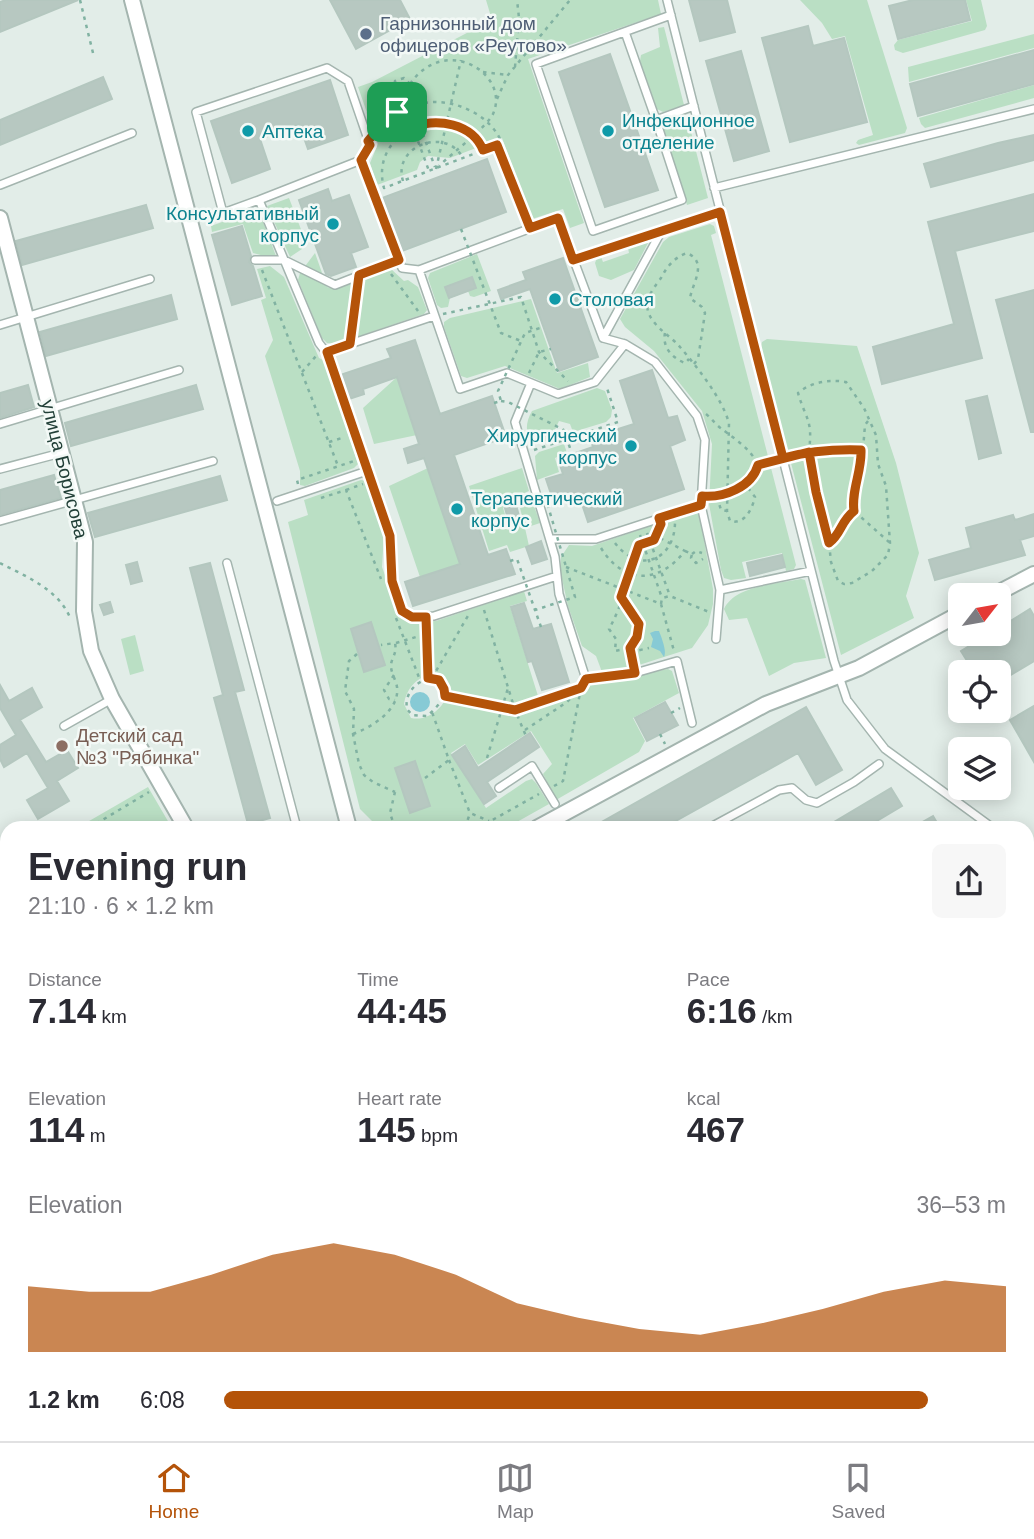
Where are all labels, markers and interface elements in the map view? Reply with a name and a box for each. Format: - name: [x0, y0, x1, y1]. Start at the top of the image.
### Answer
- place label: Гарнизонный дом офицеров «Реутово»: [380, 13, 567, 56]
- marker: Гарнизонный дом офицеров «Реутово»: [358, 26, 374, 42]
- pin: [367, 82, 427, 142]
- icon: arrive: [378, 93, 416, 131]
- place label: Инфекционное отделение: [622, 110, 755, 153]
- place label: Аптека: [262, 121, 324, 142]
- marker: Аптека: [240, 123, 256, 139]
- marker: Инфекционное отделение: [600, 123, 616, 139]
- place label: Консультативный корпус: [166, 203, 319, 246]
- marker: Консультативный корпус: [325, 216, 341, 232]
- place label: Столовая: [569, 289, 654, 310]
- marker: Столовая: [547, 291, 563, 307]
- street label: улица Борисова: [37, 397, 92, 541]
- place label: Хирургический корпус: [486, 425, 617, 468]
- marker: Хирургический корпус: [623, 438, 639, 454]
- place label: Терапевтический корпус: [471, 488, 623, 531]
- marker: Терапевтический корпус: [449, 501, 465, 517]
- north arrow: [948, 583, 1012, 646]
- map controls: [948, 583, 1011, 800]
- button: locate: [948, 660, 1011, 723]
- place label: Детский сад №3 "Рябинка": [76, 725, 199, 768]
- button: layers: [948, 737, 1011, 800]
- marker: Детский сад №3 "Рябинка": [54, 738, 70, 754]
- button: share: [932, 844, 1006, 918]
- text: Evening run: [28, 846, 248, 888]
- text: 21:10 · 6 × 1.2 km: [28, 893, 214, 919]
- text: Distance: [28, 969, 102, 990]
- text: Time: [357, 969, 399, 990]
- text: Pace: [687, 969, 730, 990]
- text: 7.14: [28, 991, 96, 1030]
- text: 44:45: [357, 991, 447, 1030]
- text: 6:16: [687, 991, 757, 1030]
- text: km: [96, 1006, 127, 1027]
- text: /km: [757, 1006, 793, 1027]
- text: Elevation: [28, 1088, 106, 1109]
- text: Heart rate: [357, 1088, 442, 1109]
- text: kcal: [687, 1088, 720, 1109]
- text: 114: [28, 1110, 84, 1149]
- text: 145: [357, 1110, 416, 1149]
- text: 467: [687, 1110, 745, 1149]
- text: m: [84, 1125, 106, 1146]
- text: bpm: [416, 1125, 458, 1146]
- text: Elevation: [28, 1192, 123, 1218]
- text: 36–53 m: [916, 1192, 1006, 1218]
- text: 1.2 km: [28, 1387, 100, 1413]
- text: 6:08: [140, 1387, 185, 1413]
- tab: Home: [149, 1459, 199, 1523]
- tab: Map: [496, 1459, 534, 1523]
- tab: Saved: [832, 1459, 885, 1523]

